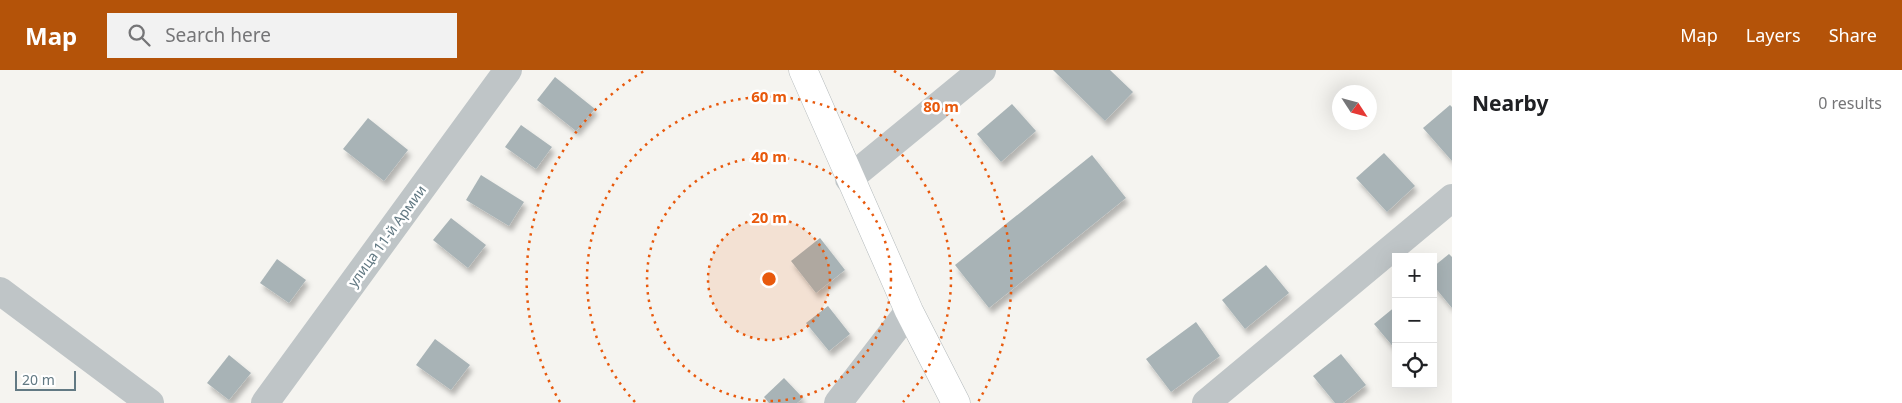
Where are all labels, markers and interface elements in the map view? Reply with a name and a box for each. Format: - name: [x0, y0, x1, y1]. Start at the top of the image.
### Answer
- search box: [107, 13, 457, 58]
- text: Map: [25, 19, 77, 52]
- icon: search: [125, 21, 153, 49]
- text: Search here: [165, 22, 271, 48]
- text: Map: [1680, 23, 1718, 47]
- text: Layers: [1746, 23, 1801, 47]
- text: Share: [1829, 23, 1877, 47]
- north arrow: [1332, 85, 1377, 130]
- text: 60 m: [751, 86, 787, 106]
- text: Nearby: [1472, 89, 1548, 117]
- text: 0 results: [1818, 92, 1882, 114]
- text: 80 m: [923, 96, 959, 116]
- text: 40 m: [751, 146, 787, 166]
- street label: улица 11-й Армии: [343, 181, 430, 291]
- text: 20 m: [751, 207, 787, 227]
- map controls: [1392, 253, 1437, 388]
- button: +: [1392, 253, 1437, 298]
- centre of rings: [760, 270, 778, 288]
- button: −: [1392, 298, 1437, 343]
- button: locate: [1392, 343, 1437, 388]
- scale bar: [15, 368, 76, 391]
- text: 20 m: [22, 370, 55, 389]

